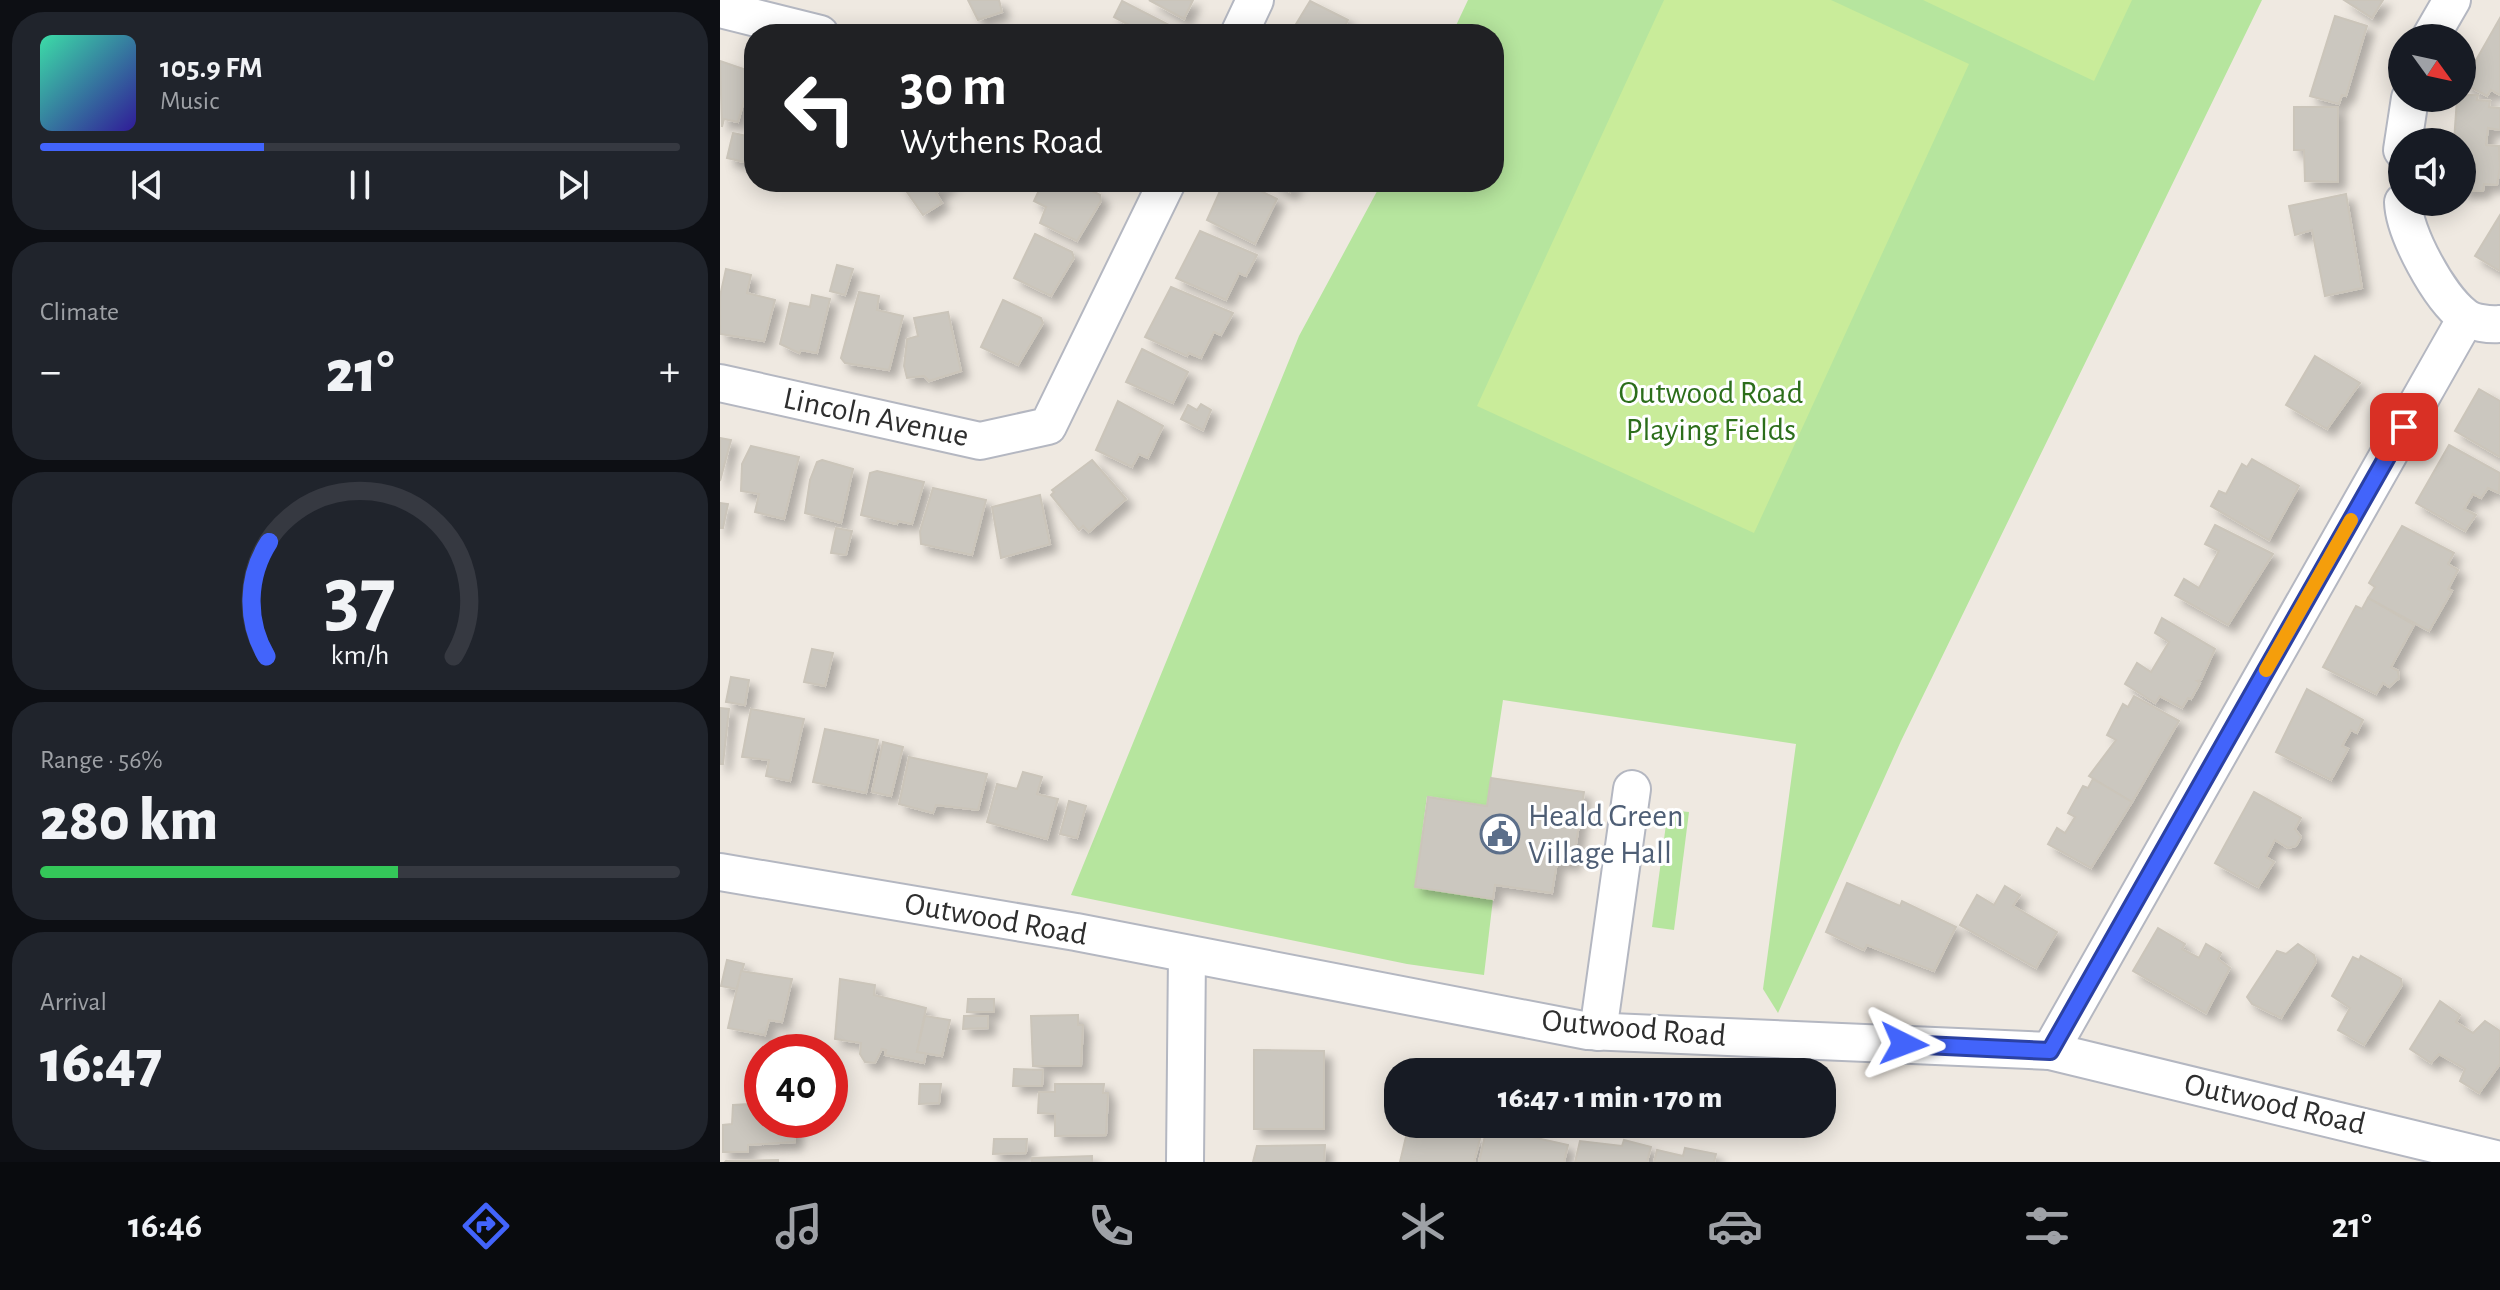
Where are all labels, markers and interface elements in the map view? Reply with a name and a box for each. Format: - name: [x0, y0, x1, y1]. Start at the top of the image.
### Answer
- north arrow: [2388, 24, 2476, 112]
- map controls: [2388, 24, 2476, 216]
- text: 105.9 FM: [160, 53, 263, 83]
- icon: left: [768, 56, 872, 160]
- text: 30 m: [900, 59, 1007, 115]
- text: Music: [160, 88, 219, 114]
- text: Wythens Road: [900, 124, 1103, 160]
- button: sound: [2388, 128, 2476, 216]
- icon: previous: [125, 163, 169, 207]
- icon: pause: [338, 163, 382, 207]
- icon: next: [551, 163, 595, 207]
- text: Climate: [40, 299, 119, 325]
- text: 21°: [326, 343, 394, 403]
- text: −: [40, 350, 61, 394]
- text: +: [659, 350, 680, 394]
- park label: Outwood Road Playing Fields: [1619, 377, 1803, 446]
- street label: Lincoln Avenue: [780, 382, 972, 452]
- pin: [2370, 393, 2438, 461]
- icon: arrive: [2382, 405, 2426, 449]
- text: 37: [324, 556, 396, 640]
- text: km/h: [331, 641, 389, 670]
- text: Range · 56%: [40, 747, 163, 773]
- text: 280 km: [40, 791, 218, 851]
- place label: Heald Green Village Hall: [1528, 800, 1683, 869]
- public building icon: Heald Green Village Hall: [1479, 813, 1521, 855]
- street label: Outwood Road: [902, 887, 1090, 951]
- text: Arrival: [40, 989, 107, 1015]
- position arrow: [1862, 1002, 1946, 1086]
- street label: Outwood Road: [1541, 1004, 1727, 1052]
- text: 16:47: [40, 1033, 162, 1093]
- speed limit sign: 40: [744, 1034, 848, 1138]
- street label: Outwood Road: [2181, 1068, 2369, 1140]
- text: 16:47 · 1 min · 170 m: [1498, 1083, 1722, 1113]
- icon: directions: [458, 1198, 514, 1254]
- icon: music: [771, 1198, 827, 1254]
- icon: phone: [1083, 1198, 1139, 1254]
- icon: climate: [1395, 1198, 1451, 1254]
- icon: car: [1707, 1198, 1763, 1254]
- icon: filters: [2019, 1198, 2075, 1254]
- text: 16:46: [128, 1208, 202, 1244]
- text: 21°: [2331, 1208, 2372, 1244]

